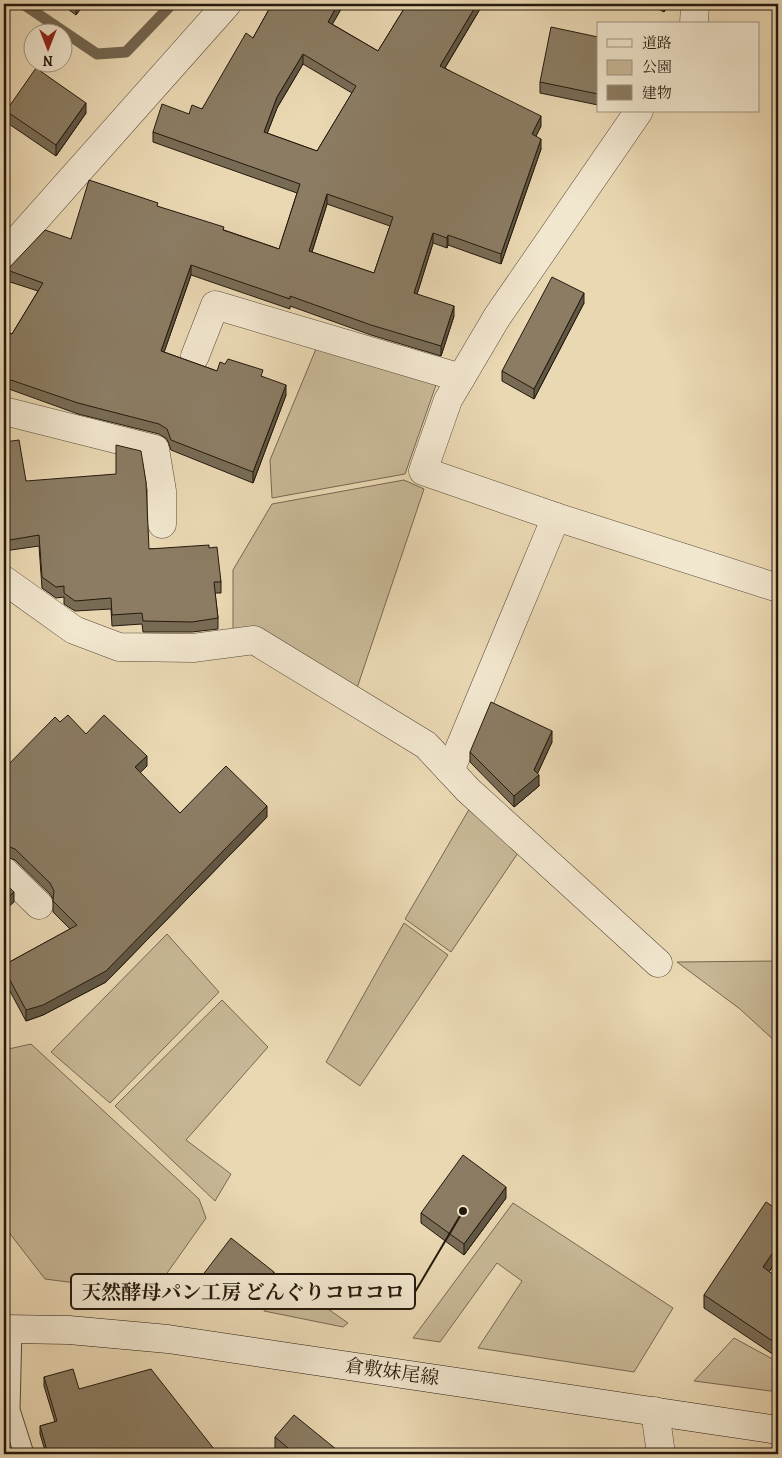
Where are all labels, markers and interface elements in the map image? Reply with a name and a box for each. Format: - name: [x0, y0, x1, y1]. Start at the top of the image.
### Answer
- north arrow: [22, 22, 72, 72]
- legend: [597, 22, 760, 112]
- text: 道路: [642, 33, 672, 53]
- text: N: [43, 51, 53, 70]
- text: 公園: [642, 57, 672, 77]
- text: 建物: [642, 83, 672, 103]
- callout: 天然酵母パン工房 どんぐりコロコロ: [71, 1274, 415, 1309]
- text: 天然酵母パン工房 どんぐりコロコロ: [81, 1279, 405, 1306]
- street label: 倉敷妹尾線: [343, 1353, 441, 1391]

